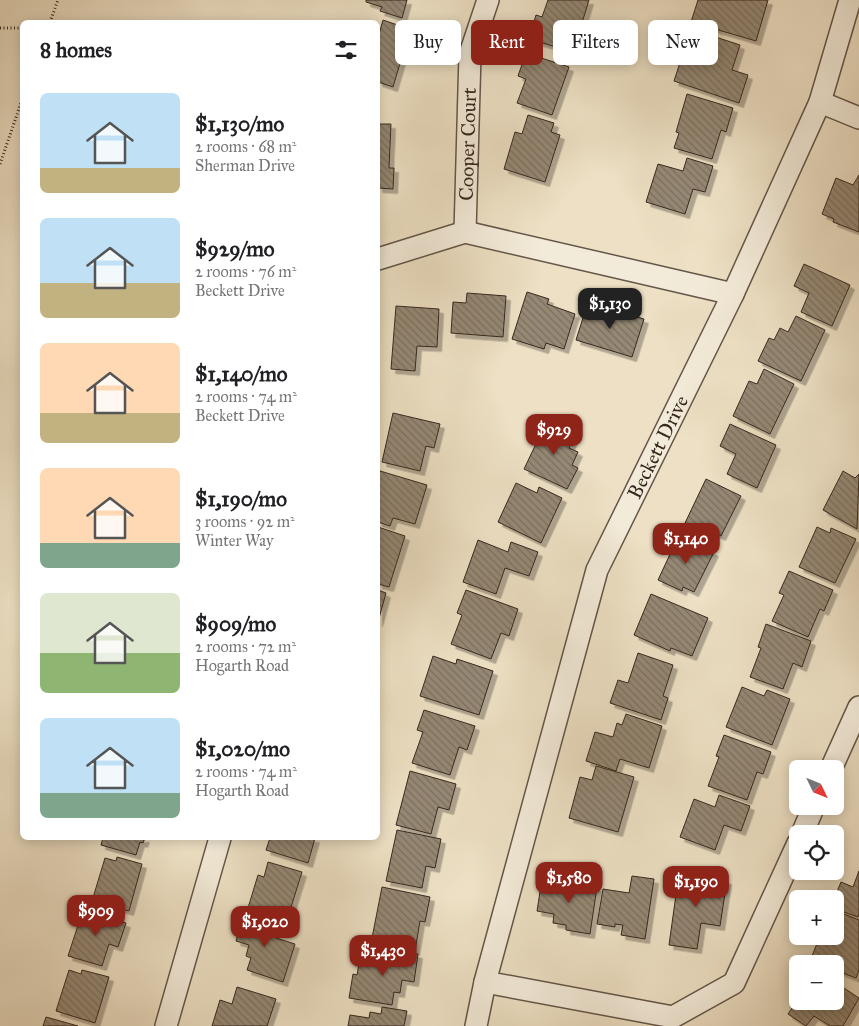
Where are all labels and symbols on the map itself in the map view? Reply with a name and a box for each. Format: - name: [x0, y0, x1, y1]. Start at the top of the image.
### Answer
- street label: Cooper Court: [454, 87, 481, 201]
- pin: $1,130: [569, 288, 651, 330]
- street label: Beckett Drive: [622, 391, 693, 503]
- pin: $929: [524, 414, 584, 456]
- pin: $1,140: [645, 522, 727, 565]
- north arrow: [789, 760, 844, 815]
- pin: $1,580: [528, 862, 610, 904]
- pin: $1,190: [655, 866, 737, 908]
- pin: $909: [66, 894, 126, 937]
- pin: $1,020: [224, 906, 306, 948]
- pin: $1,430: [342, 934, 424, 977]

